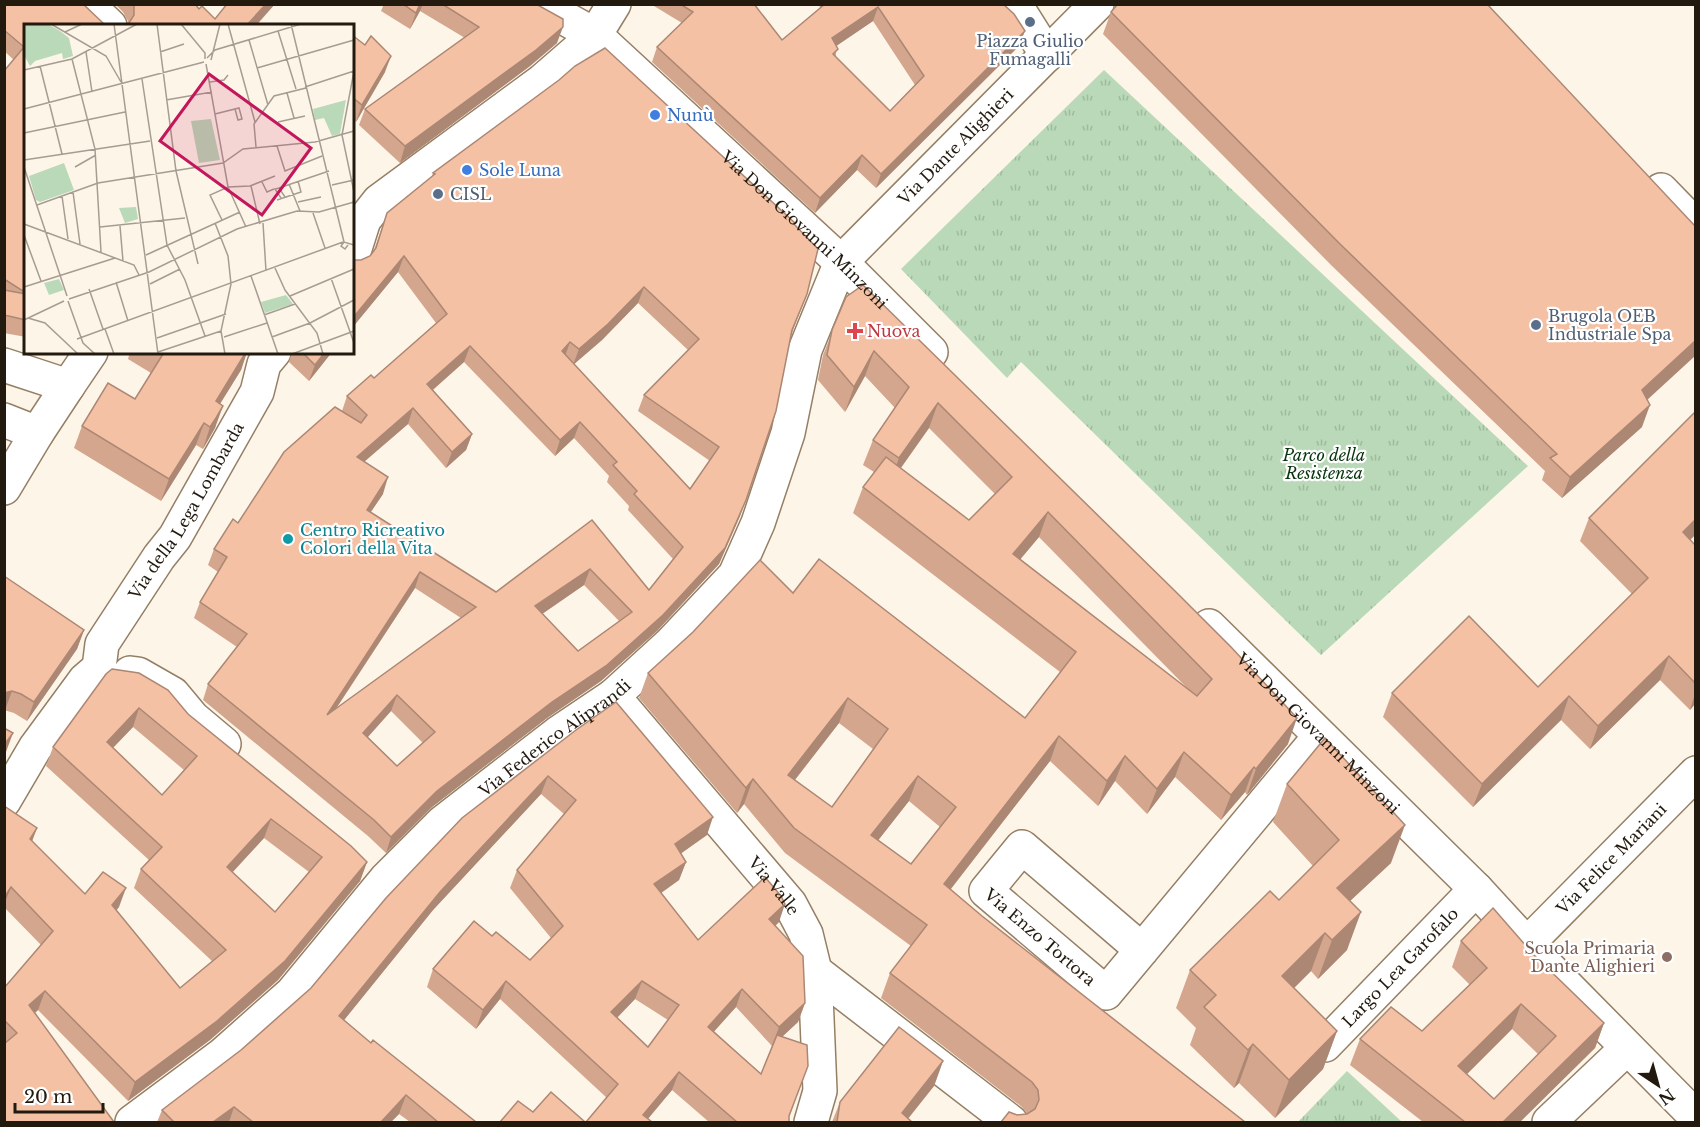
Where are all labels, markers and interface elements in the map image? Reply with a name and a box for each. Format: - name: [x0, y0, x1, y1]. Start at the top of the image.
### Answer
- marker: Piazza Giulio Fumagalli: [1023, 15, 1037, 29]
- inset map: [24, 24, 354, 354]
- place label: Piazza Giulio Fumagalli: [976, 31, 1084, 69]
- street label: Via Dante Alighieri: [893, 84, 1018, 209]
- place label: Nunù: [667, 105, 714, 125]
- marker: Nunù: [648, 108, 662, 122]
- street label: Via Don Giovanni Minzoni: [716, 146, 892, 313]
- place label: Sole Luna: [479, 160, 561, 180]
- marker: Sole Luna: [460, 163, 474, 177]
- place label: CISL: [450, 184, 492, 204]
- marker: CISL: [431, 187, 445, 201]
- place label: Brugola OEB Industriale Spa: [1548, 306, 1672, 344]
- marker: Brugola OEB Industriale Spa: [1529, 318, 1543, 332]
- place label: Nuova: [867, 321, 920, 341]
- marker: Nuova: [848, 324, 862, 338]
- street label: Via della Lega Lombarda: [124, 418, 248, 604]
- park label: Parco della Resistenza: [1282, 445, 1365, 483]
- place label: Centro Ricreativo Colori della Vita: [300, 520, 445, 558]
- marker: Centro Ricreativo Colori della Vita: [281, 532, 295, 546]
- street label: Via Don Giovanni Minzoni: [1231, 648, 1404, 819]
- street label: Via Federico Aliprandi: [474, 675, 635, 801]
- street label: Via Felice Mariani: [1551, 799, 1671, 919]
- street label: Via Valle: [743, 852, 804, 918]
- street label: Via Enzo Tortora: [980, 884, 1100, 990]
- street label: Largo Lea Garofalo: [1338, 903, 1462, 1031]
- place label: Scuola Primaria Dante Alighieri: [1524, 938, 1656, 976]
- marker: Scuola Primaria Dante Alighieri: [1660, 950, 1674, 964]
- north arrow: [1628, 1055, 1688, 1115]
- scale bar: [15, 1076, 104, 1114]
- text: N: [1655, 1085, 1679, 1110]
- text: 20 m: [24, 1086, 72, 1108]

